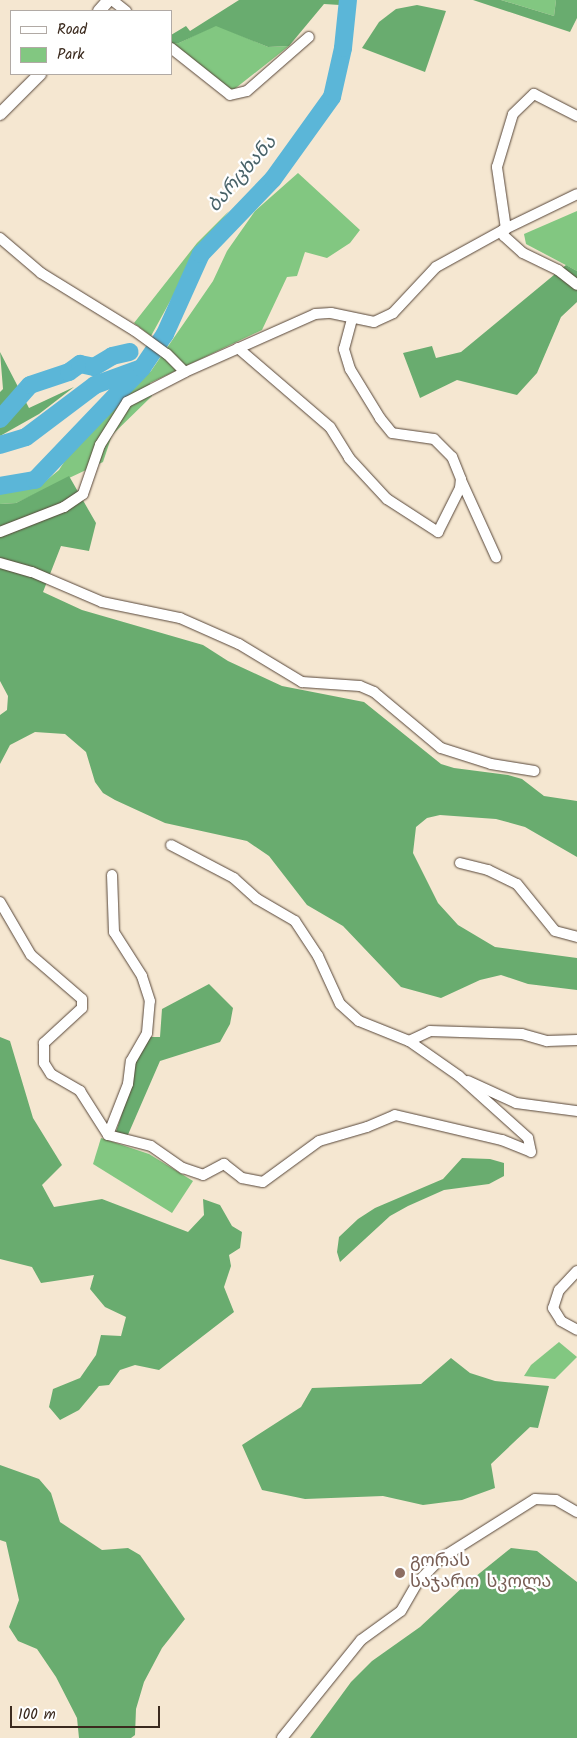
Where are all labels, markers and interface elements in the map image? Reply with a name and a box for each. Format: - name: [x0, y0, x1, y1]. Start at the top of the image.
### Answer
- legend: [10, 10, 172, 75]
- text: Road: [57, 18, 87, 42]
- text: Park: [57, 43, 84, 67]
- water label: ბარცხანა: [204, 132, 282, 218]
- place label: გორას საჯარო სკოლა: [410, 1552, 551, 1595]
- marker: გორას საჯარო სკოლა: [394, 1567, 406, 1579]
- scale bar: [12, 1696, 162, 1728]
- text: 100 m: [18, 1703, 56, 1727]

